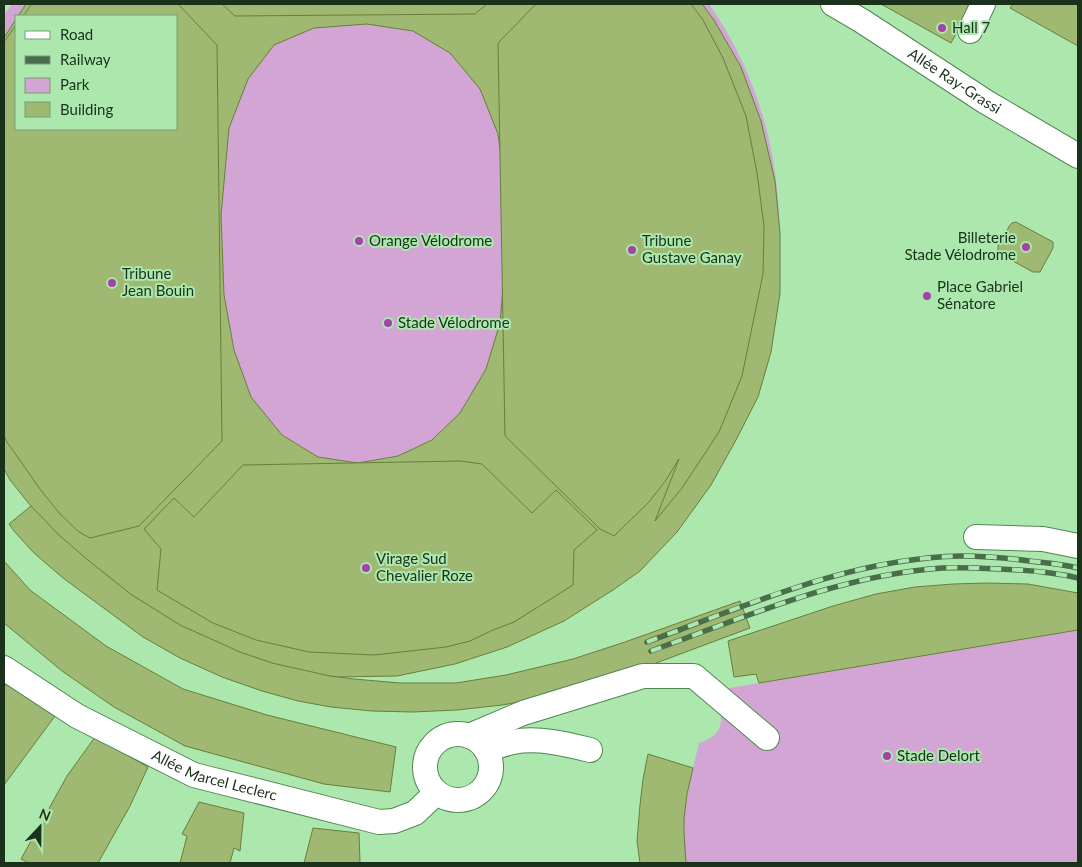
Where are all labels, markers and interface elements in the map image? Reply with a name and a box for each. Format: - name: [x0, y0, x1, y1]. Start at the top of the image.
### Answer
- legend: [15, 15, 178, 130]
- place label: Hall 7: [952, 18, 991, 36]
- marker: Hall 7: [936, 22, 948, 34]
- text: Road: [60, 25, 93, 43]
- street label: Allée Ray-Grassi: [905, 44, 1005, 117]
- text: Railway: [60, 50, 111, 68]
- text: Park: [60, 75, 90, 93]
- text: Building: [60, 100, 113, 118]
- place label: Billeterie Stade Vélodrome: [904, 228, 1016, 263]
- place label: Orange Vélodrome: [369, 231, 492, 249]
- place label: Tribune Gustave Ganay: [642, 231, 742, 266]
- marker: Orange Vélodrome: [353, 235, 365, 247]
- marker: Billeterie Stade Vélodrome: [1020, 241, 1032, 253]
- marker: Tribune Gustave Ganay: [626, 244, 638, 256]
- place label: Tribune Jean Bouin: [122, 264, 194, 299]
- marker: Tribune Jean Bouin: [106, 277, 118, 289]
- place label: Place Gabriel Sénatore: [937, 277, 1023, 312]
- marker: Place Gabriel Sénatore: [921, 290, 933, 302]
- place label: Stade Vélodrome: [398, 313, 510, 331]
- marker: Stade Vélodrome: [382, 317, 394, 329]
- place label: Virage Sud Chevalier Roze: [376, 549, 473, 584]
- marker: Virage Sud Chevalier Roze: [360, 562, 372, 574]
- street label: Allée Marcel Leclerc: [149, 745, 279, 804]
- place label: Stade Delort: [897, 746, 981, 764]
- marker: Stade Delort: [881, 750, 893, 762]
- north arrow: [15, 802, 65, 852]
- text: N: [37, 805, 53, 824]

